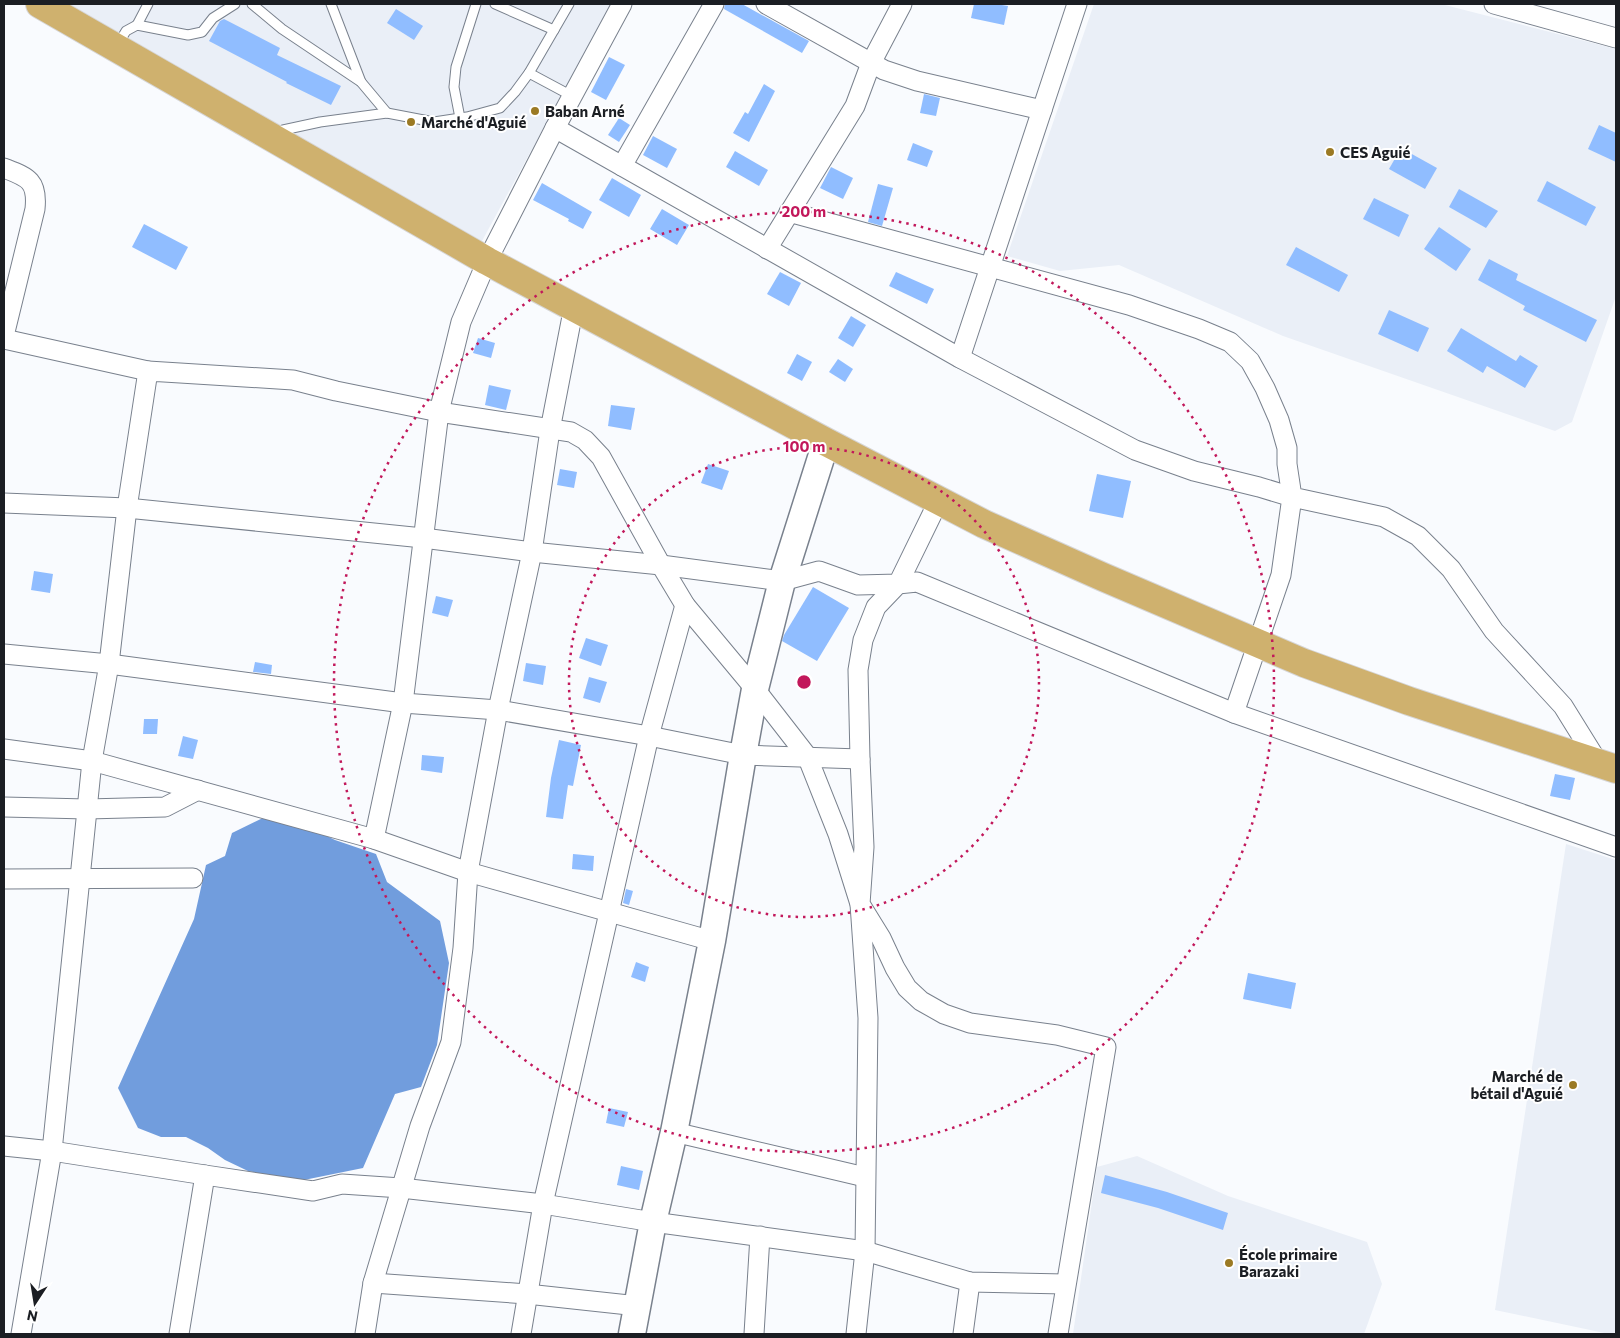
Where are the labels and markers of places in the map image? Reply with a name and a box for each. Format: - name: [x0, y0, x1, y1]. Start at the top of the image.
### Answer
- place label: Baban Arné: [545, 102, 625, 120]
- marker: Baban Arné: [529, 105, 541, 117]
- place label: Marché d'Aguié: [421, 113, 526, 131]
- marker: Marché d'Aguié: [405, 116, 417, 128]
- place label: CES Aguié: [1340, 143, 1410, 161]
- marker: CES Aguié: [1324, 146, 1336, 158]
- centre of rings: [795, 673, 813, 691]
- place label: Marché de bétail d'Aguié: [1470, 1067, 1563, 1102]
- marker: Marché de bétail d'Aguié: [1567, 1079, 1579, 1091]
- place label: École primaire Barazaki: [1239, 1245, 1337, 1280]
- marker: École primaire Barazaki: [1223, 1257, 1235, 1269]

